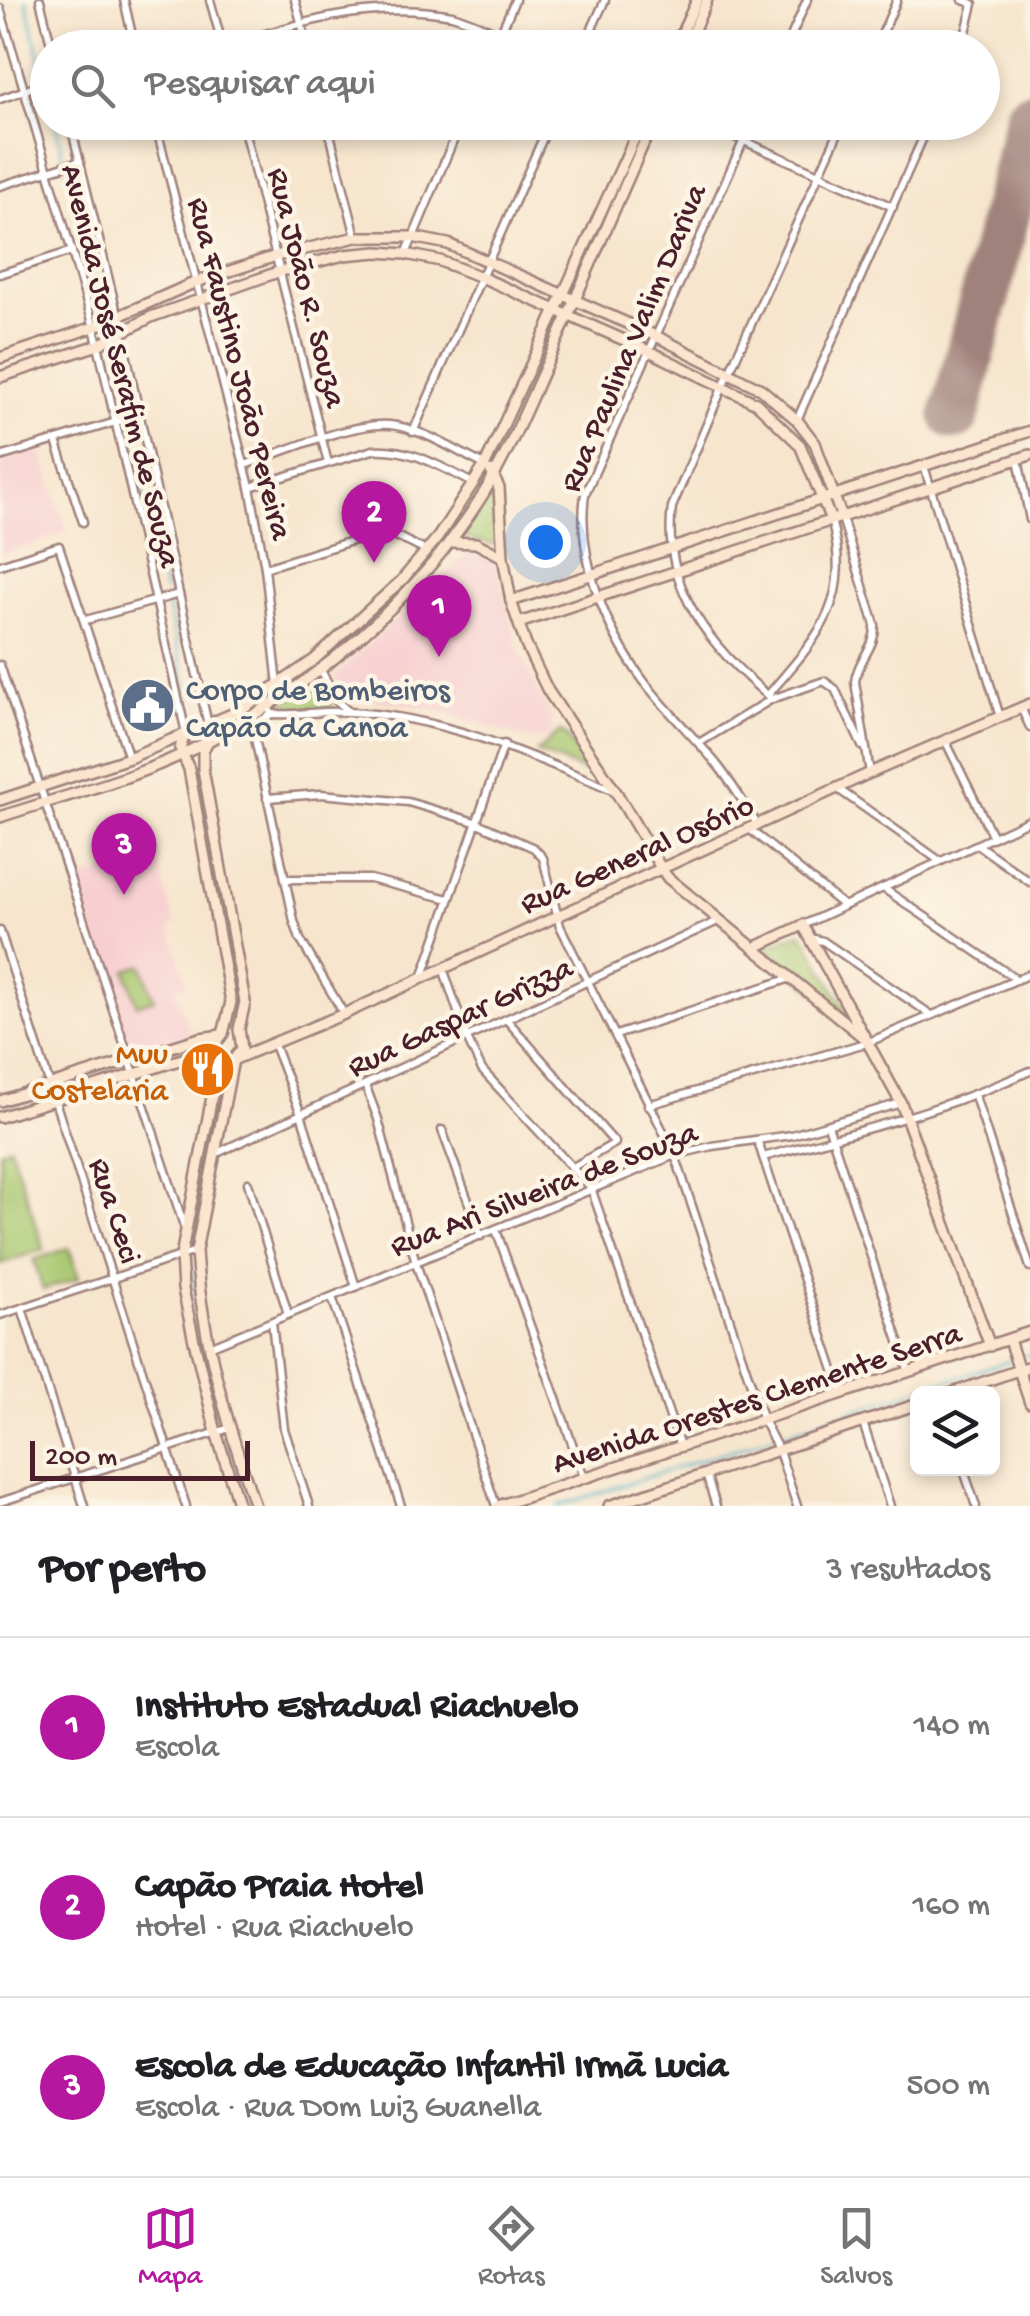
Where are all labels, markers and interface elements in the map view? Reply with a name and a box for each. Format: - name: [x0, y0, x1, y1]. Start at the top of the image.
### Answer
- search box: [30, 30, 1000, 140]
- icon: search: [65, 58, 120, 113]
- text: Pesquisar aqui: [145, 63, 376, 107]
- street label: Avenida José Serafim de Souza: [50, 161, 187, 573]
- street label: Rua João R. Souza: [256, 165, 353, 413]
- street label: Rua Paulina Valim Dariva: [554, 178, 718, 499]
- street label: Rua Faustino João Pereira: [176, 194, 298, 545]
- pin: 2: [342, 480, 406, 563]
- your location: [520, 517, 571, 568]
- pin: 1: [406, 574, 472, 657]
- place label: Corpo de Bombeiros Capão da Canoa: [186, 674, 451, 749]
- public building icon: Corpo de Bombeiros Capão da Canoa: [117, 676, 177, 736]
- street label: Rua General Osório: [515, 788, 761, 925]
- pin: 3: [92, 812, 156, 895]
- street label: Rua Gaspar Grizza: [343, 950, 581, 1088]
- place label: Muu Costelaria: [32, 1037, 169, 1112]
- restaurant icon: Muu Costelaria: [177, 1039, 237, 1099]
- street label: Rua Ari Silveira de Souza: [386, 1115, 705, 1268]
- street label: Rua Ceci: [77, 1154, 147, 1269]
- street label: Avenida Orestes Clemente Serra: [548, 1316, 968, 1485]
- map controls: [910, 1386, 1000, 1476]
- button: layers: [910, 1386, 1000, 1476]
- scale bar: [30, 1436, 250, 1480]
- text: 200 m: [45, 1442, 117, 1475]
- text: Por perto: [40, 1547, 206, 1596]
- text: 3 resultados: [826, 1552, 990, 1590]
- text: Instituto Estadual Riachuelo: [135, 1686, 578, 1730]
- text: 1: [66, 1708, 79, 1746]
- text: 140 m: [913, 1708, 990, 1746]
- text: Escola: [135, 1730, 219, 1768]
- text: Capão Praia Hotel: [135, 1866, 424, 1910]
- text: 2: [65, 1888, 80, 1926]
- text: 160 m: [912, 1888, 990, 1926]
- text: Hotel · Rua Riachuelo: [135, 1910, 414, 1948]
- text: Escola de Educação Infantil Irmã Lucia: [135, 2046, 728, 2090]
- text: 3: [64, 2068, 81, 2106]
- text: 500 m: [907, 2068, 990, 2106]
- text: Escola · Rua Dom Luiz Guanella: [135, 2090, 541, 2128]
- tab: Mapa: [138, 2201, 202, 2294]
- tab: Rotas: [478, 2201, 544, 2294]
- tab: Salvos: [820, 2201, 892, 2294]

